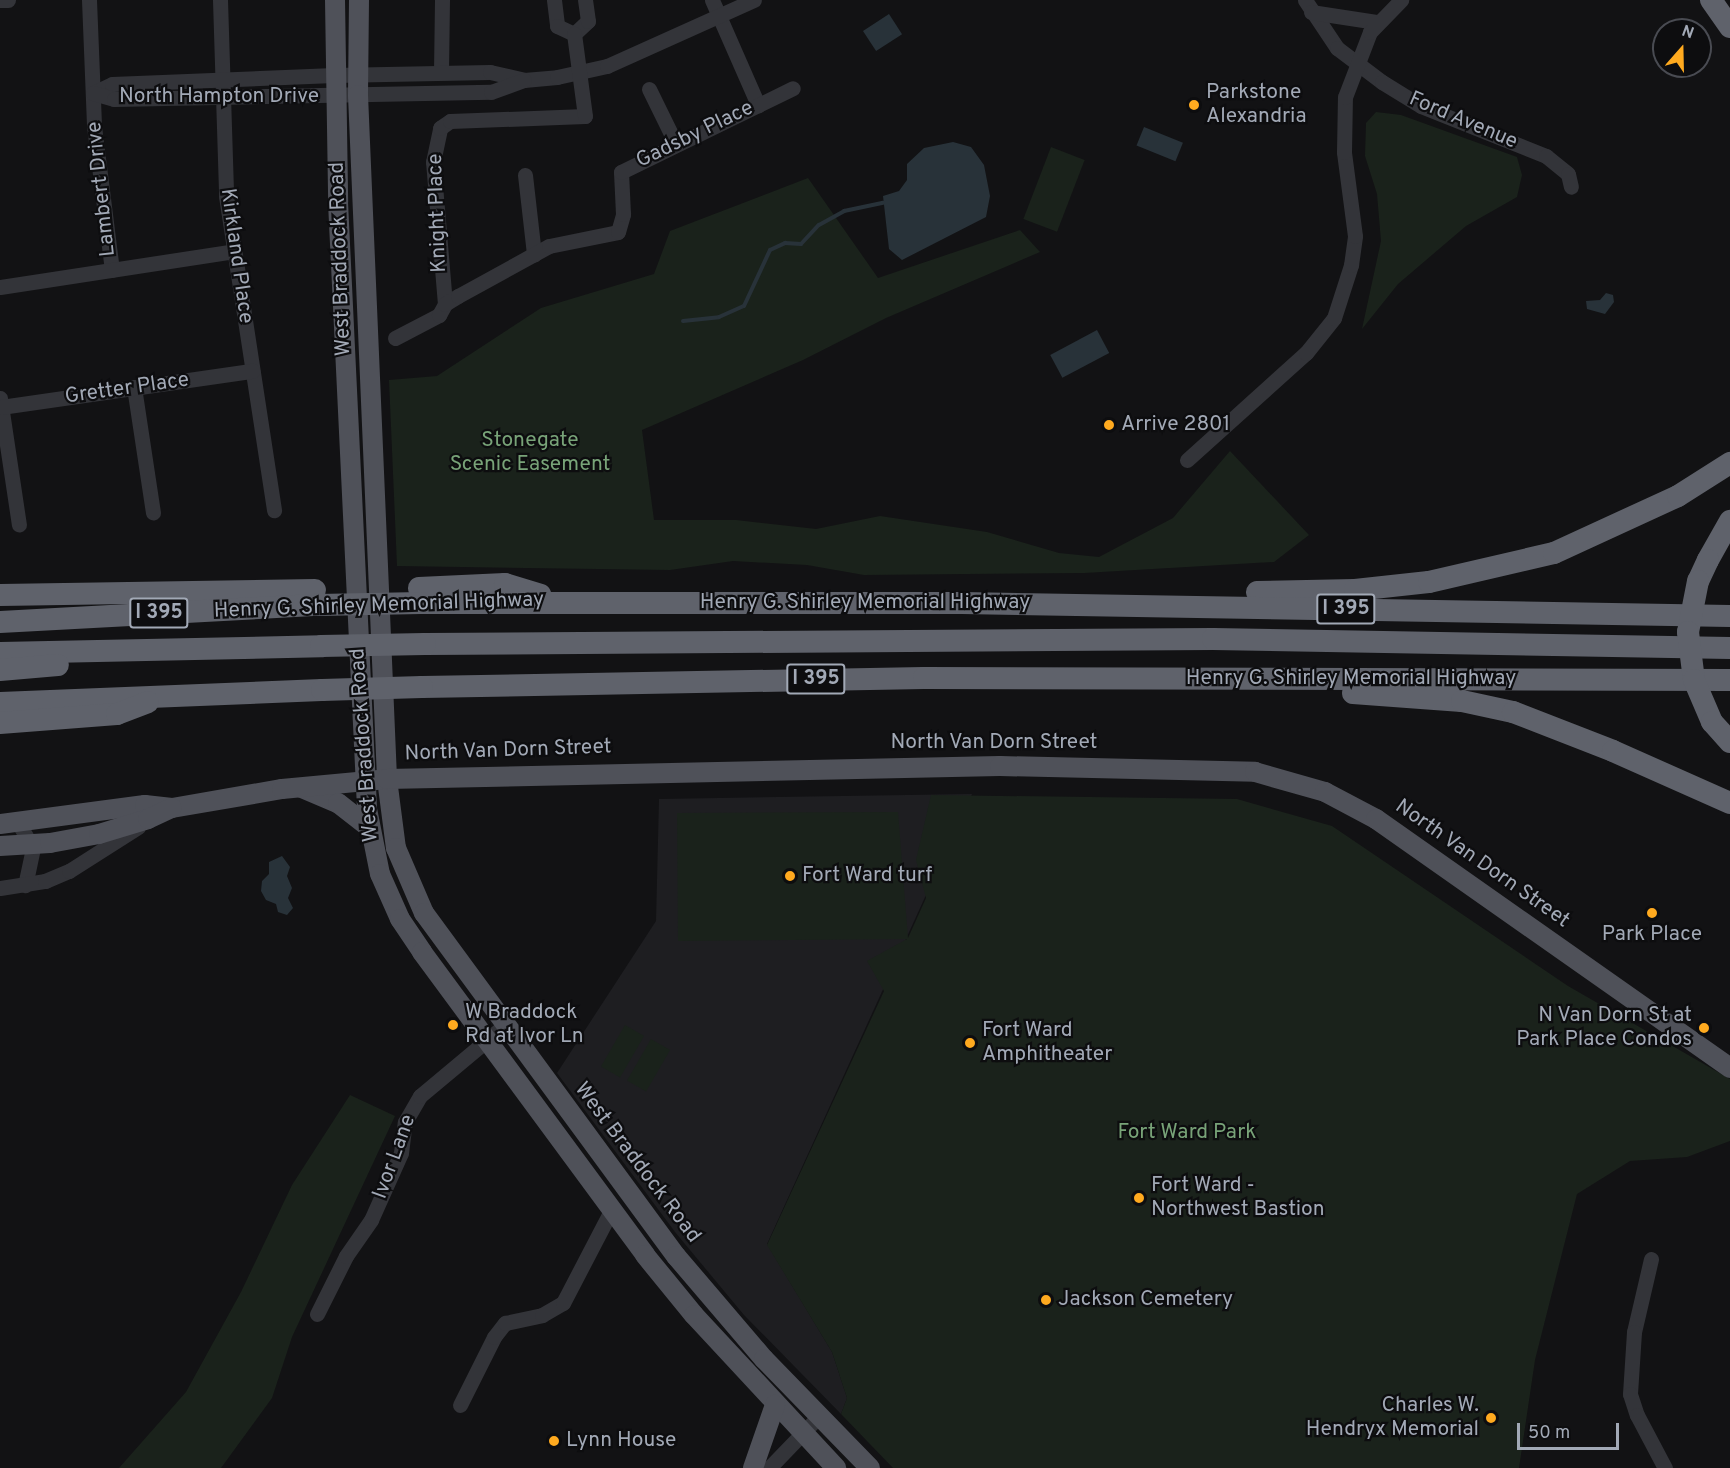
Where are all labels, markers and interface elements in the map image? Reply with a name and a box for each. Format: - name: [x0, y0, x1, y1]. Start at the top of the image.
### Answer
- north arrow: [1652, 18, 1712, 78]
- text: N: [1679, 22, 1696, 44]
- place label: Parkstone Alexandria: [1206, 80, 1306, 130]
- street label: North Hampton Drive: [119, 84, 319, 110]
- street label: Ford Avenue: [1405, 87, 1521, 155]
- street label: Gadsby Place: [632, 96, 758, 174]
- marker: Parkstone Alexandria: [1187, 98, 1201, 112]
- street label: Lambert Drive: [82, 120, 122, 258]
- street label: Knight Place: [423, 153, 453, 273]
- street label: West Braddock Road: [325, 161, 357, 357]
- street label: Kirkland Place: [214, 187, 258, 325]
- street label: Gretter Place: [63, 368, 191, 410]
- place label: Arrive 2801: [1121, 412, 1230, 438]
- marker: Arrive 2801: [1102, 418, 1116, 432]
- park label: Stonegate Scenic Easement: [450, 428, 610, 478]
- street label: Henry G. Shirley Memorial Highway: [213, 588, 545, 624]
- street label: Henry G. Shirley Memorial Highway: [700, 590, 1030, 616]
- road number: I 395: [1316, 592, 1376, 626]
- road number: I 395: [129, 596, 189, 630]
- street label: West Braddock Road: [346, 647, 384, 843]
- road number: I 395: [786, 662, 846, 696]
- street label: Henry G. Shirley Memorial Highway: [1186, 666, 1516, 692]
- street label: North Van Dorn Street: [890, 730, 1098, 756]
- street label: North Van Dorn Street: [404, 735, 612, 767]
- street label: North Van Dorn Street: [1390, 794, 1574, 934]
- place label: Fort Ward turf: [802, 863, 933, 889]
- marker: Fort Ward turf: [783, 869, 797, 883]
- marker: Park Place: [1645, 906, 1659, 920]
- place label: Park Place: [1602, 922, 1702, 948]
- place label: W Braddock Rd at Ivor Ln: [465, 1000, 584, 1050]
- place label: N Van Dorn St at Park Place Condos: [1516, 1003, 1692, 1053]
- marker: W Braddock Rd at Ivor Ln: [446, 1018, 460, 1032]
- place label: Fort Ward Amphitheater: [982, 1018, 1112, 1068]
- marker: N Van Dorn St at Park Place Condos: [1697, 1021, 1711, 1035]
- marker: Fort Ward Amphitheater: [963, 1036, 977, 1050]
- street label: West Braddock Road: [568, 1078, 706, 1248]
- street label: Ivor Lane: [368, 1111, 422, 1203]
- park label: Fort Ward Park: [1117, 1120, 1257, 1146]
- place label: Fort Ward - Northwest Bastion: [1151, 1173, 1324, 1223]
- marker: Fort Ward - Northwest Bastion: [1132, 1191, 1146, 1205]
- place label: Jackson Cemetery: [1058, 1287, 1233, 1313]
- marker: Jackson Cemetery: [1039, 1293, 1053, 1307]
- place label: Charles W. Hendryx Memorial: [1306, 1393, 1479, 1443]
- marker: Charles W. Hendryx Memorial: [1484, 1411, 1498, 1425]
- scale bar: [1520, 1411, 1622, 1449]
- text: 50 m: [1528, 1422, 1570, 1445]
- place label: Lynn House: [566, 1428, 676, 1454]
- marker: Lynn House: [547, 1434, 561, 1448]

